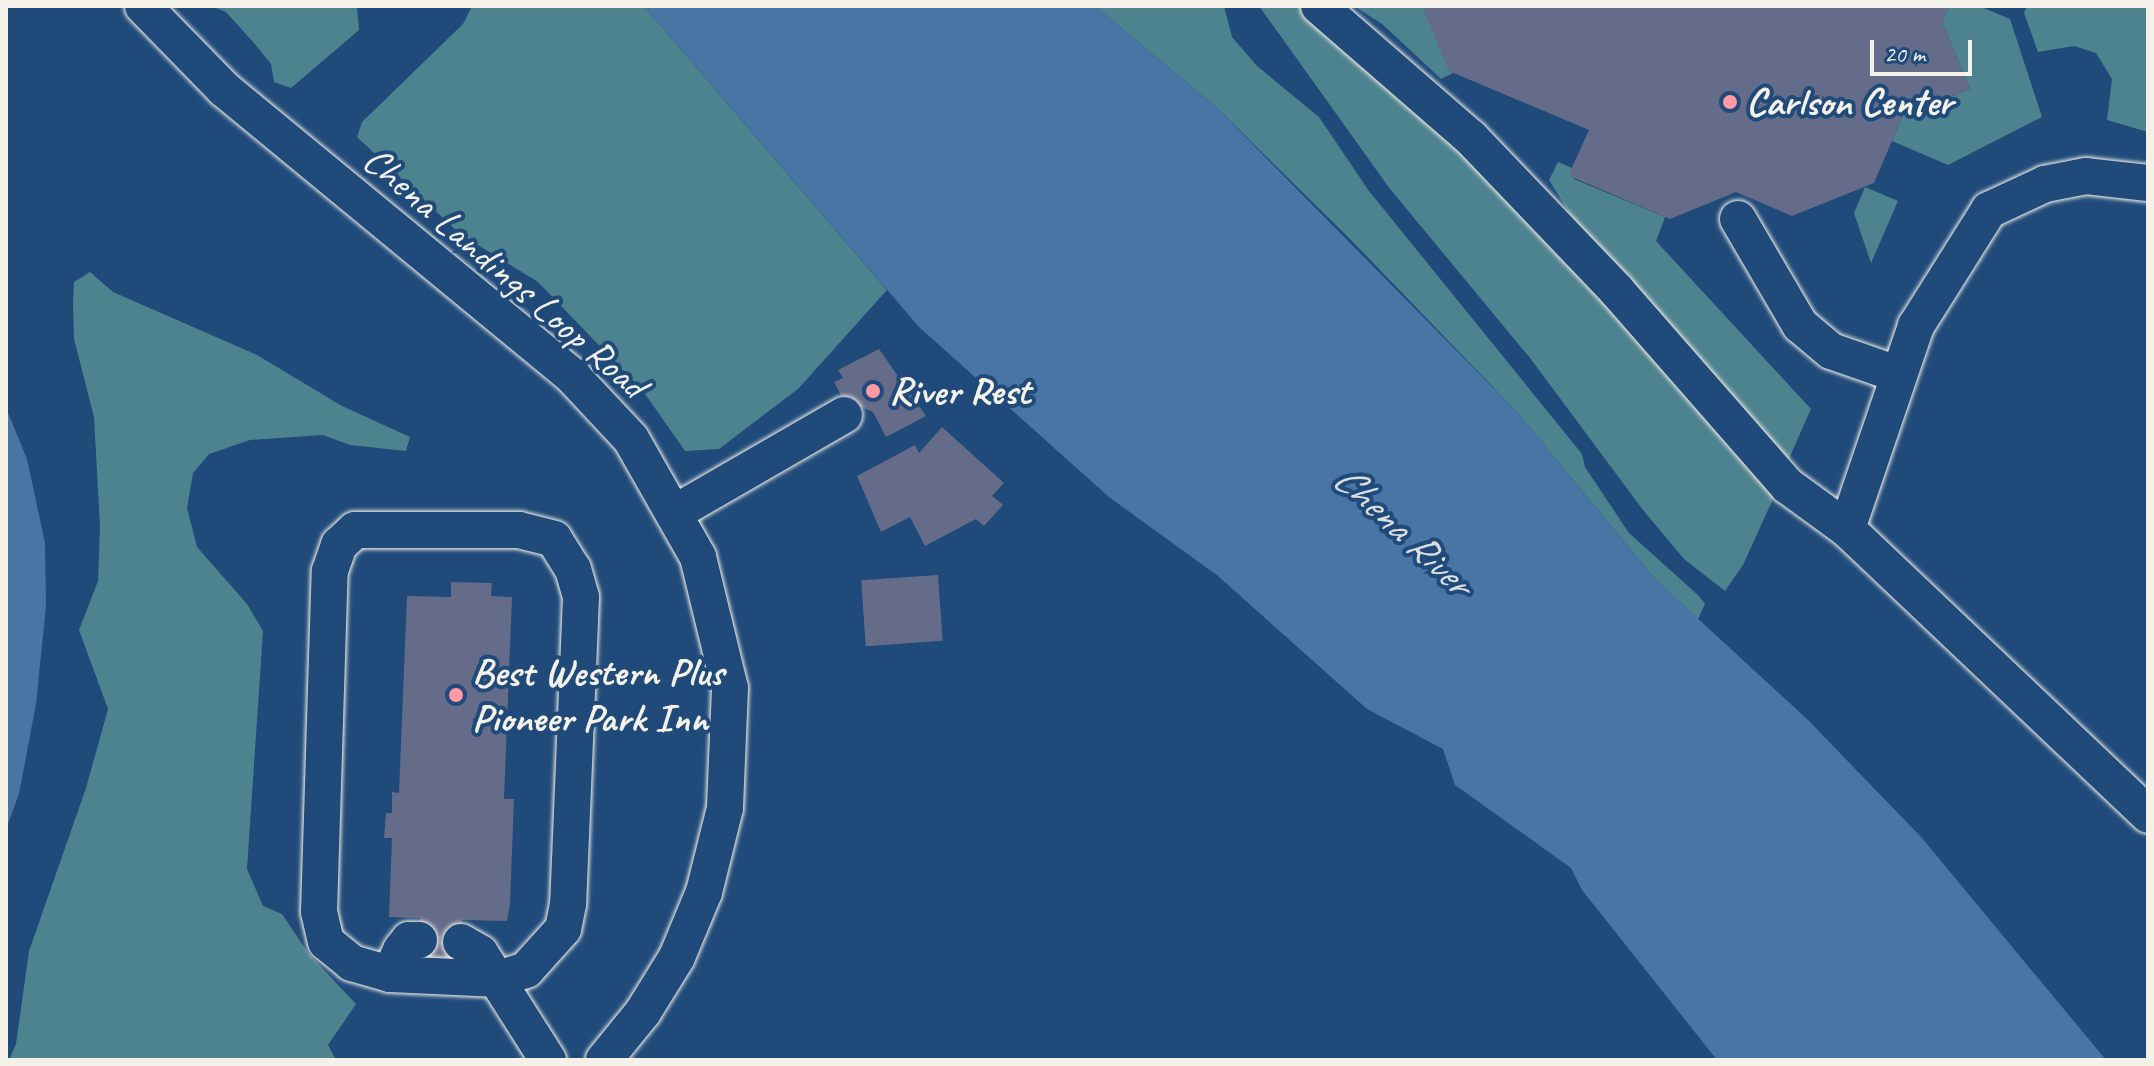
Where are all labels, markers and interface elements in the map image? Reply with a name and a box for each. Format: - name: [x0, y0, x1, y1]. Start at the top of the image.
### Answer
- scale bar: [1874, 24, 1976, 74]
- text: 20 m: [1884, 39, 1925, 69]
- place label: Carlson Center: [1746, 78, 1953, 126]
- marker: Carlson Center: [1721, 93, 1739, 111]
- street label: Chena Landings Loop Road: [352, 135, 658, 409]
- place label: River Rest: [889, 367, 1032, 415]
- marker: River Rest: [864, 382, 882, 400]
- water label: Chena River: [1322, 453, 1482, 607]
- place label: Best Western Plus Pioneer Park Inn: [472, 648, 724, 742]
- marker: Best Western Plus Pioneer Park Inn: [447, 686, 465, 704]

